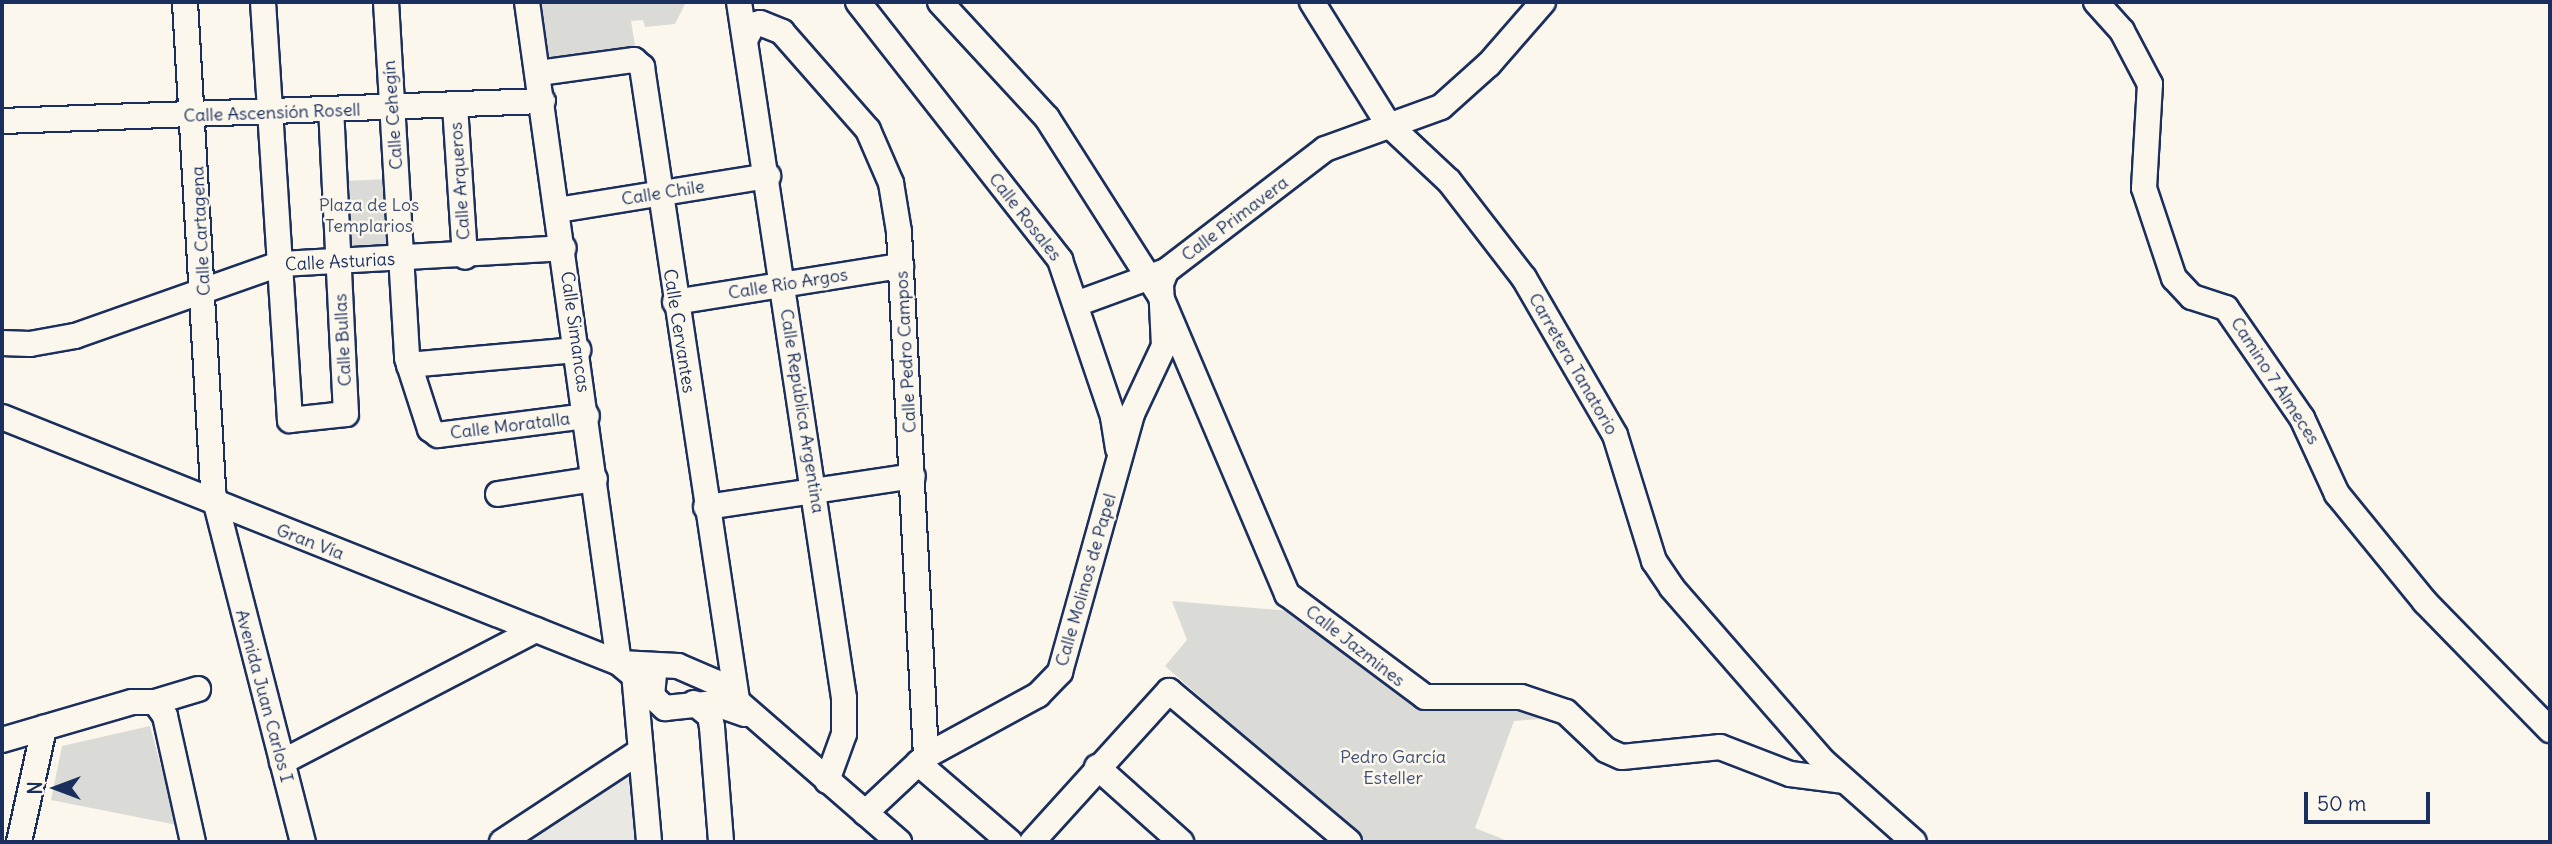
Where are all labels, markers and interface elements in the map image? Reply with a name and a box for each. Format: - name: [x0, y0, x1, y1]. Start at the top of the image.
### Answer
- street label: Calle Cehegín: [378, 60, 408, 170]
- street label: Calle Ascensión Rosell: [183, 99, 361, 127]
- street label: Calle Arqueros: [445, 121, 475, 241]
- street label: Calle Cartagena: [187, 165, 215, 297]
- street label: Calle Rosales: [984, 169, 1066, 265]
- street label: Calle Primavera: [1177, 172, 1293, 266]
- street label: Calle Chile: [620, 176, 706, 210]
- park label: Plaza de Los Templarios: [319, 195, 419, 238]
- street label: Calle Asturias: [284, 248, 396, 276]
- street label: Calle Río Argos: [727, 264, 849, 304]
- street label: Calle Cervantes: [659, 267, 699, 395]
- street label: Calle Simancas: [556, 270, 594, 394]
- street label: Calle Pedro Campos: [891, 270, 921, 434]
- street label: Carretera Tanatorio: [1524, 289, 1622, 439]
- street label: Calle Bullas: [330, 293, 356, 387]
- street label: Calle República Argentina: [775, 307, 829, 515]
- street label: Camino 7 Almeces: [2226, 313, 2324, 449]
- street label: Calle Moratalla: [449, 408, 571, 444]
- street label: Calle Molinos de Papel: [1051, 491, 1121, 669]
- street label: Gran Vía: [273, 519, 347, 565]
- street label: Calle Jazmines: [1301, 601, 1409, 691]
- street label: Avenida Juan Carlos I: [231, 607, 297, 785]
- park label: Pedro García Esteller: [1340, 747, 1446, 790]
- north arrow: [21, 753, 91, 823]
- scale bar: [2307, 778, 2433, 822]
- text: N: [23, 781, 47, 795]
- text: 50 m: [2317, 790, 2366, 817]

